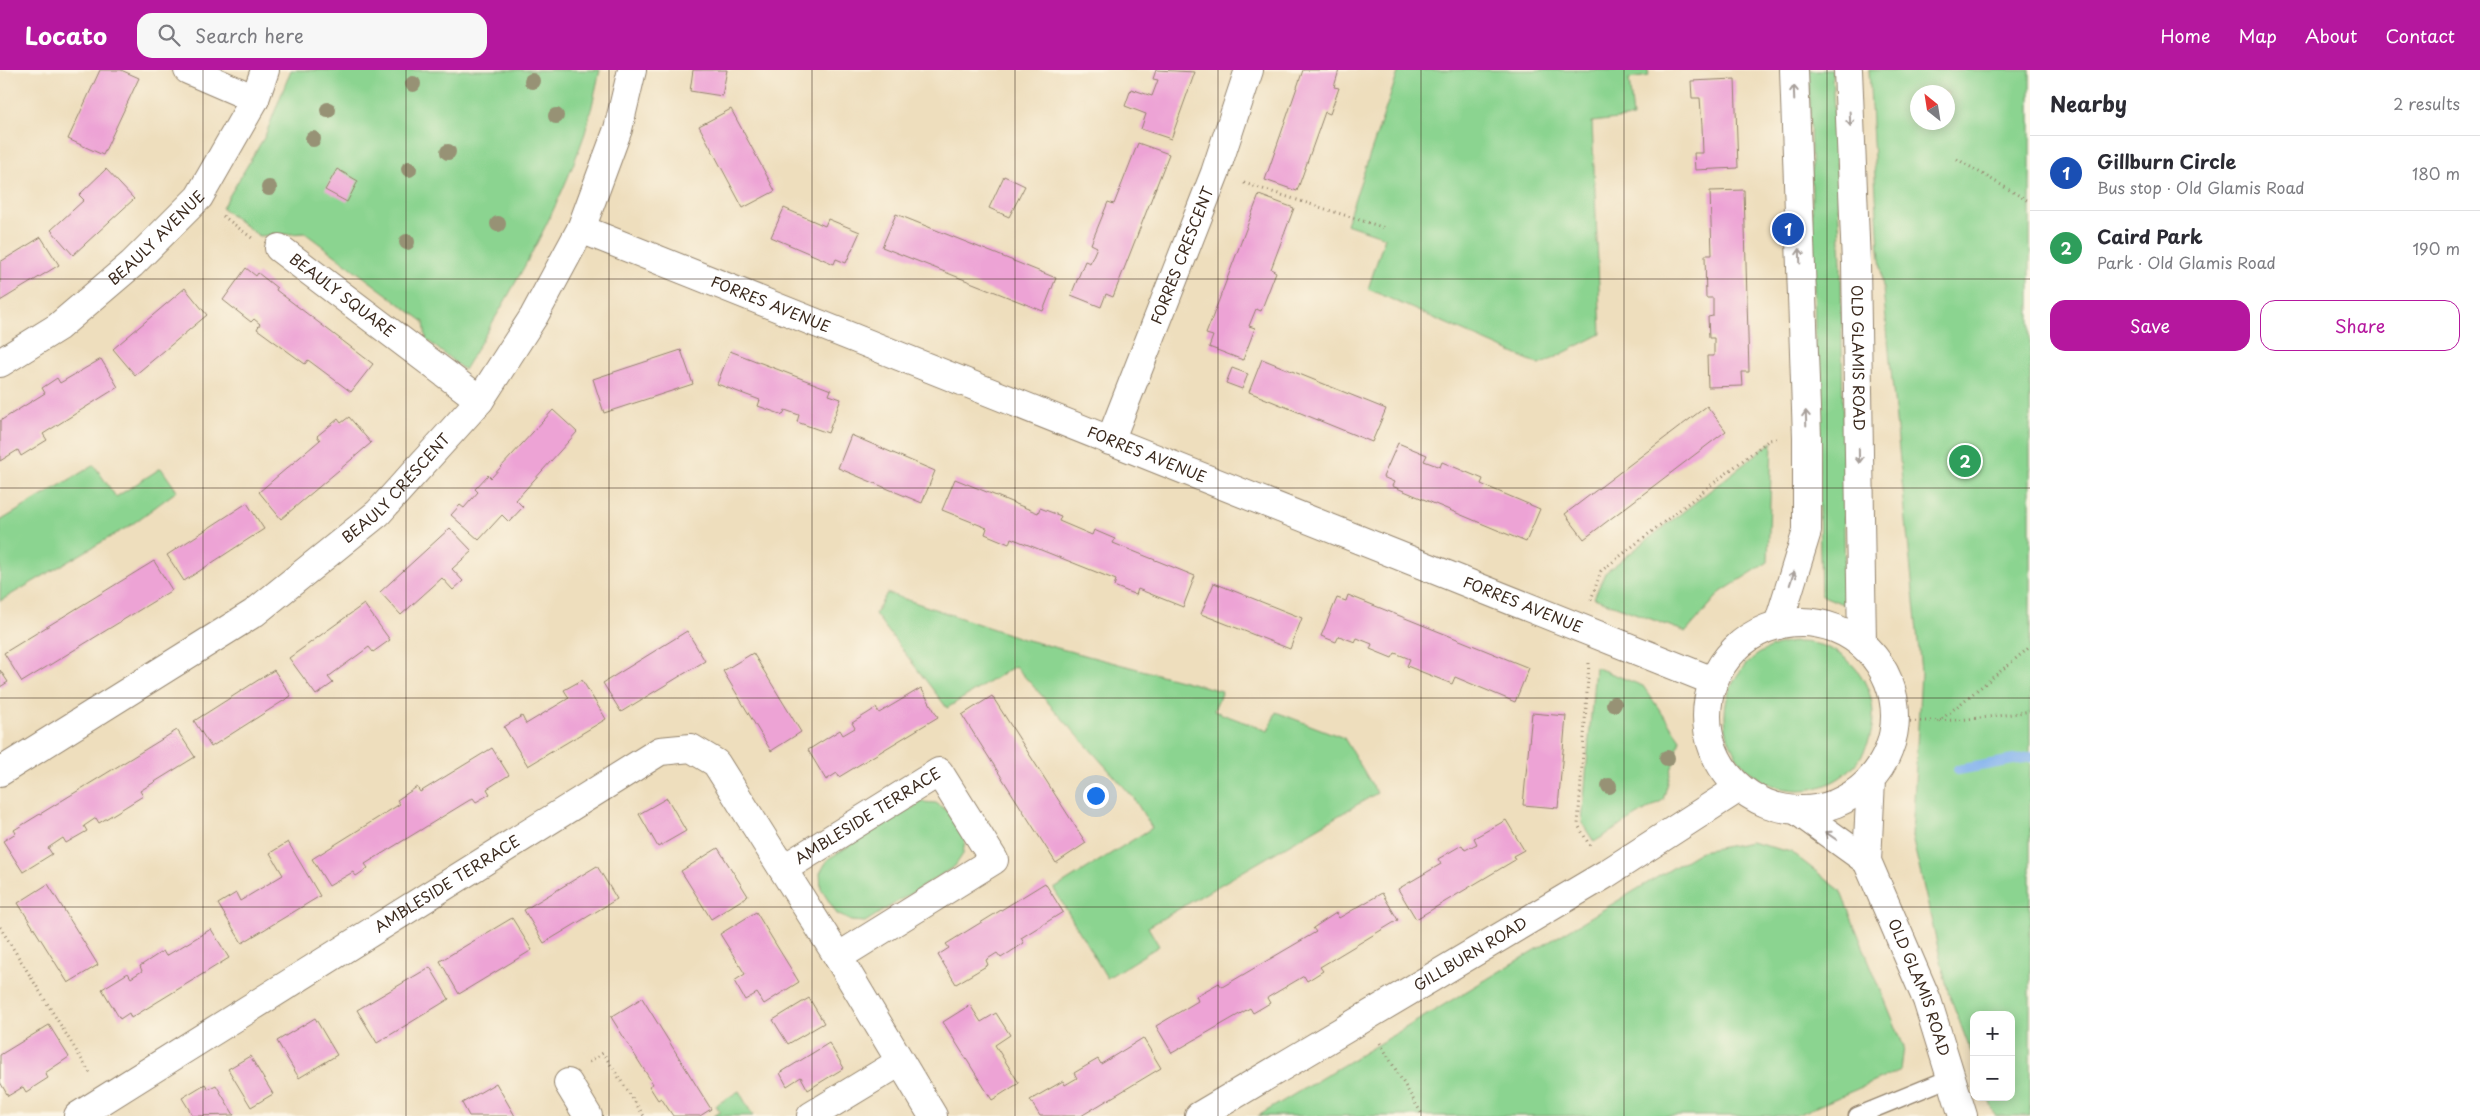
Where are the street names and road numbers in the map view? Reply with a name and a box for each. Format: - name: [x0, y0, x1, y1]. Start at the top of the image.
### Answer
- street label: FORRES CRESCENT: [1144, 182, 1219, 327]
- street label: BEAULY AVENUE: [102, 185, 209, 290]
- street label: BEAULY SQUARE: [285, 247, 401, 342]
- street label: FORRES AVENUE: [708, 269, 834, 337]
- street label: OLD GLAMIS ROAD: [1846, 285, 1872, 431]
- street label: FORRES AVENUE: [1084, 419, 1210, 488]
- street label: BEAULY CRESCENT: [336, 427, 455, 548]
- street label: FORRES AVENUE: [1460, 569, 1586, 638]
- street label: AMBLESIDE TERRACE: [790, 761, 945, 869]
- street label: AMBLESIDE TERRACE: [369, 829, 524, 937]
- street label: GILLBURN ROAD: [1409, 910, 1531, 996]
- street label: OLD GLAMIS ROAD: [1883, 915, 1957, 1059]

